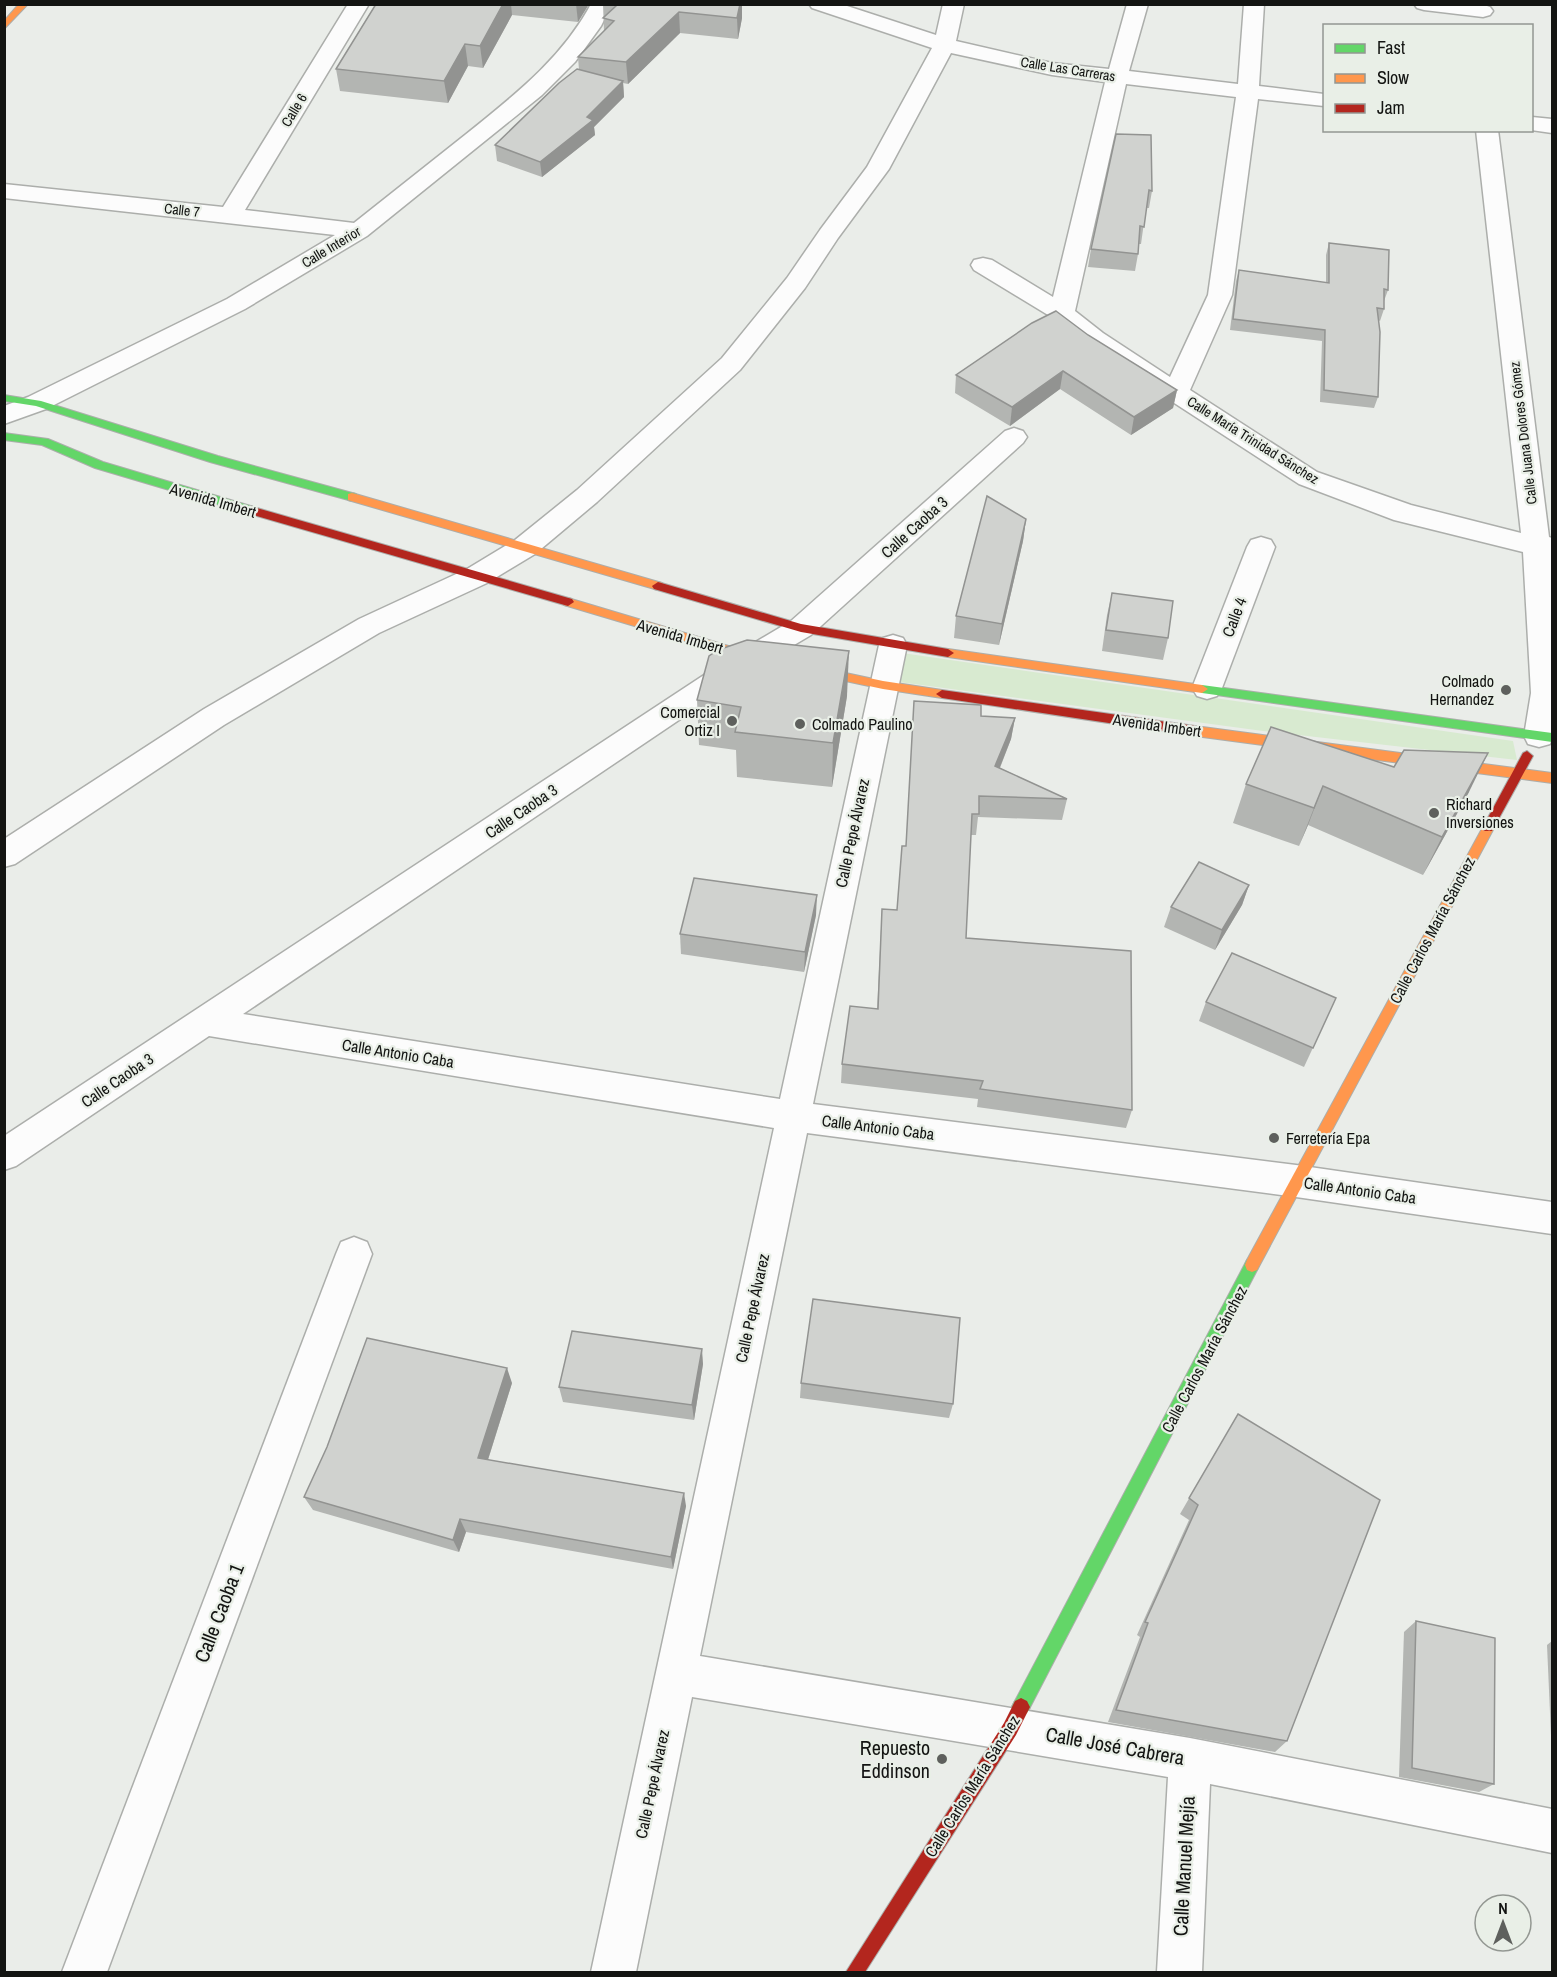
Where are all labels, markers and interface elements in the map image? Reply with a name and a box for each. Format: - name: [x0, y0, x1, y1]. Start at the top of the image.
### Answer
- legend: [1323, 24, 1533, 132]
- text: Fast: [1377, 35, 1405, 60]
- street label: Calle Las Carreras: [1019, 53, 1117, 85]
- text: Slow: [1377, 65, 1409, 90]
- street label: Calle 6: [277, 90, 311, 130]
- text: Jam: [1377, 95, 1405, 120]
- street label: Calle 7: [163, 199, 201, 221]
- street label: Calle Interior: [298, 222, 364, 272]
- street label: Calle Juana Dolores Gómez: [1505, 360, 1541, 505]
- street label: Calle María Trinidad Sánchez: [1184, 392, 1322, 488]
- street label: Avenida Imbert: [166, 477, 259, 523]
- street label: Calle Caoba 3: [876, 491, 952, 563]
- street label: Calle 4: [1216, 594, 1252, 640]
- street label: Avenida Imbert: [633, 613, 726, 659]
- place label: Colmado Hernandez: [1430, 670, 1494, 710]
- marker: Colmado Hernandez: [1499, 683, 1513, 697]
- place label: Comercial Ortiz I: [660, 701, 720, 741]
- street label: Avenida Imbert: [1111, 708, 1203, 742]
- place label: Colmado Paulino: [812, 713, 913, 735]
- marker: Comercial Ortiz I: [725, 714, 739, 728]
- marker: Colmado Paulino: [793, 717, 807, 731]
- street label: Calle Pepe Álvarez: [830, 776, 874, 890]
- street label: Calle Caoba 3: [480, 779, 562, 843]
- place label: Richard Inversiones: [1446, 793, 1514, 833]
- marker: Richard Inversiones: [1427, 806, 1441, 820]
- street label: Calle Carlos María Sánchez: [1384, 852, 1480, 1007]
- street label: Calle Antonio Caba: [340, 1033, 456, 1073]
- street label: Calle Caoba 3: [76, 1048, 158, 1112]
- street label: Calle Antonio Caba: [821, 1109, 936, 1145]
- place label: Ferretería Epa: [1286, 1127, 1371, 1149]
- marker: Ferretería Epa: [1267, 1131, 1281, 1145]
- street label: Calle Antonio Caba: [1302, 1171, 1418, 1209]
- street label: Calle Pepe Álvarez: [730, 1251, 774, 1365]
- street label: Calle Carlos María Sánchez: [1156, 1281, 1252, 1436]
- street label: Calle Caoba 1: [187, 1559, 250, 1666]
- street label: Calle Carlos María Sánchez: [919, 1711, 1025, 1861]
- street label: Calle José Cabrera: [1044, 1720, 1187, 1771]
- street label: Calle Pepe Álvarez: [630, 1727, 674, 1841]
- place label: Repuesto Eddinson: [860, 1734, 930, 1784]
- marker: Repuesto Eddinson: [935, 1752, 949, 1766]
- street label: Calle Manuel Mejía: [1166, 1795, 1201, 1937]
- north arrow: [1473, 1893, 1533, 1953]
- text: N: [1498, 1897, 1508, 1919]

